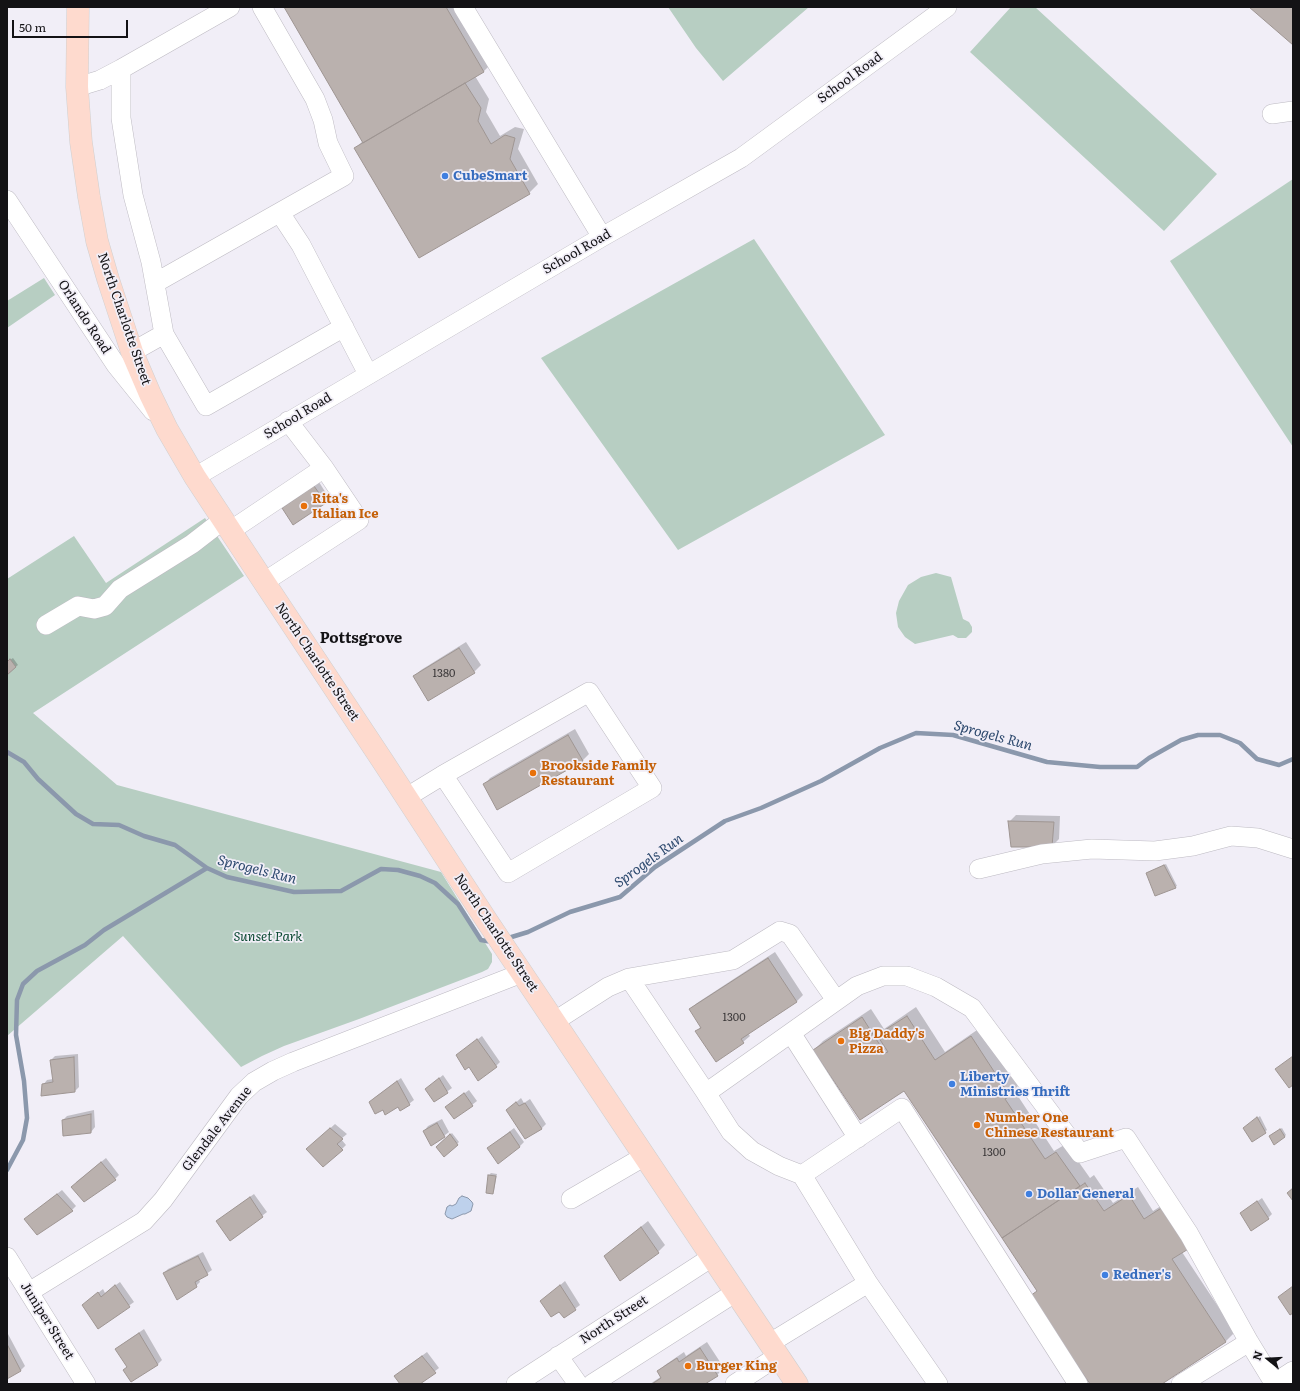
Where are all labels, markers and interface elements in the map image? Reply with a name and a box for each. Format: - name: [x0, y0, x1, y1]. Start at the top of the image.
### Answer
- scale bar: [14, 12, 130, 38]
- text: 50 m: [19, 18, 46, 36]
- street label: School Road: [815, 49, 885, 107]
- place label: CubeSmart: [453, 168, 527, 184]
- marker: CubeSmart: [440, 171, 450, 181]
- street label: School Road: [540, 226, 614, 278]
- street label: North Charlotte Street: [94, 251, 154, 387]
- street label: Orlando Road: [54, 277, 114, 357]
- street label: School Road: [261, 390, 335, 442]
- place label: Rita's Italian Ice: [312, 491, 379, 522]
- marker: Rita's Italian Ice: [299, 501, 309, 511]
- street label: North Charlotte Street: [272, 600, 362, 724]
- district label: Pottsgrove: [320, 630, 402, 648]
- house number: 1380: [433, 667, 455, 681]
- water label: Sprogels Run: [952, 717, 1034, 755]
- place label: Brookside Family Restaurant: [541, 758, 656, 789]
- marker: Brookside Family Restaurant: [528, 768, 538, 778]
- water label: Sprogels Run: [611, 830, 687, 892]
- water label: Sprogels Run: [216, 852, 298, 888]
- street label: North Charlotte Street: [451, 871, 541, 995]
- park label: Sunset Park: [234, 929, 302, 945]
- house number: 1300: [722, 1011, 746, 1025]
- place label: Big Daddy's Pizza: [849, 1026, 925, 1057]
- marker: Big Daddy's Pizza: [836, 1036, 846, 1046]
- place label: Liberty Ministries Thrift: [960, 1069, 1070, 1100]
- marker: Liberty Ministries Thrift: [947, 1079, 957, 1089]
- street label: Glendale Avenue: [179, 1083, 255, 1175]
- place label: Number One Chinese Restaurant: [985, 1110, 1114, 1141]
- marker: Number One Chinese Restaurant: [972, 1120, 982, 1130]
- house number: 1300: [982, 1146, 1006, 1160]
- place label: Dollar General: [1037, 1186, 1134, 1202]
- marker: Dollar General: [1024, 1189, 1034, 1199]
- place label: Redner's: [1113, 1267, 1171, 1283]
- marker: Redner's: [1100, 1270, 1110, 1280]
- street label: Juniper Street: [17, 1279, 77, 1363]
- street label: North Street: [577, 1292, 651, 1348]
- north arrow: [1248, 1339, 1288, 1379]
- text: N: [1248, 1348, 1266, 1362]
- place label: Burger King: [696, 1358, 777, 1374]
- marker: Burger King: [683, 1361, 693, 1371]

